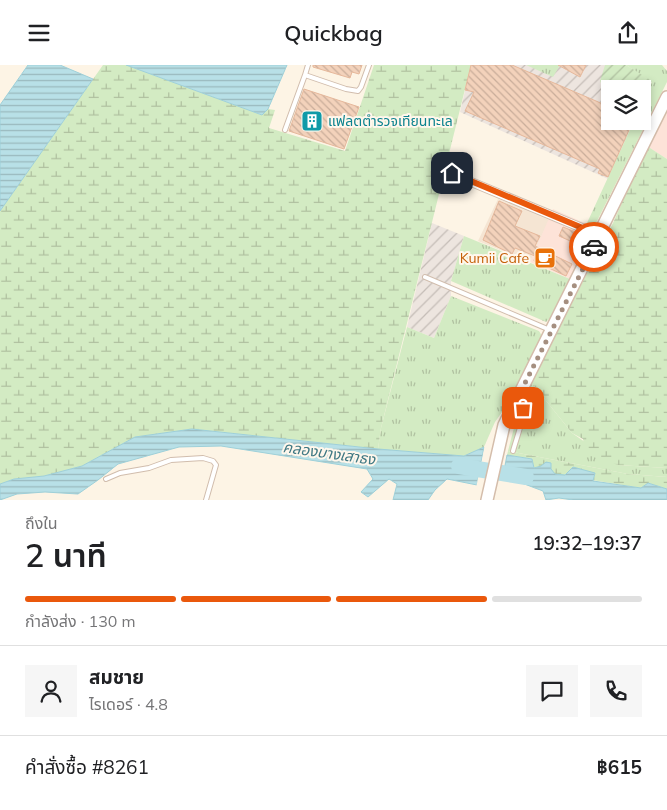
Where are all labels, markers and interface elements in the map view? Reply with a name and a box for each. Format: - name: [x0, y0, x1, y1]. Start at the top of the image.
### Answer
- icon: menu: [25, 19, 53, 47]
- text: Quickbag: [284, 19, 383, 47]
- icon: share: [614, 19, 642, 47]
- map controls: [601, 80, 651, 130]
- button: layers: [601, 80, 651, 130]
- building icon: แฟลตตำรวจเทียนทะเล: [300, 109, 324, 133]
- place label: แฟลตตำรวจเทียนทะเล: [328, 112, 453, 130]
- pin: [431, 152, 473, 194]
- icon: home: [438, 159, 466, 187]
- courier: [569, 222, 619, 272]
- icon: car: [580, 233, 608, 261]
- cafe icon: Kumii Cafe: [533, 246, 557, 270]
- place label: Kumii Cafe: [460, 249, 529, 267]
- pin: [502, 387, 544, 429]
- icon: bag: [509, 394, 537, 422]
- water label: คลองบางเสาธง: [282, 437, 377, 469]
- text: ถึงใน: [25, 513, 58, 533]
- text: 19:32–19:37: [532, 531, 642, 555]
- text: 2 นาที: [25, 535, 107, 575]
- text: กำลังส่ง · 130 m: [25, 611, 136, 631]
- button: person: [25, 665, 77, 717]
- text: สมชาย: [89, 665, 144, 689]
- button: chat: [526, 665, 578, 717]
- button: phone: [590, 665, 642, 717]
- text: ไรเดอร์ · 4.8: [89, 694, 168, 714]
- text: คำสั่งซื้อ #8261: [25, 755, 149, 779]
- text: ฿615: [597, 755, 642, 779]

